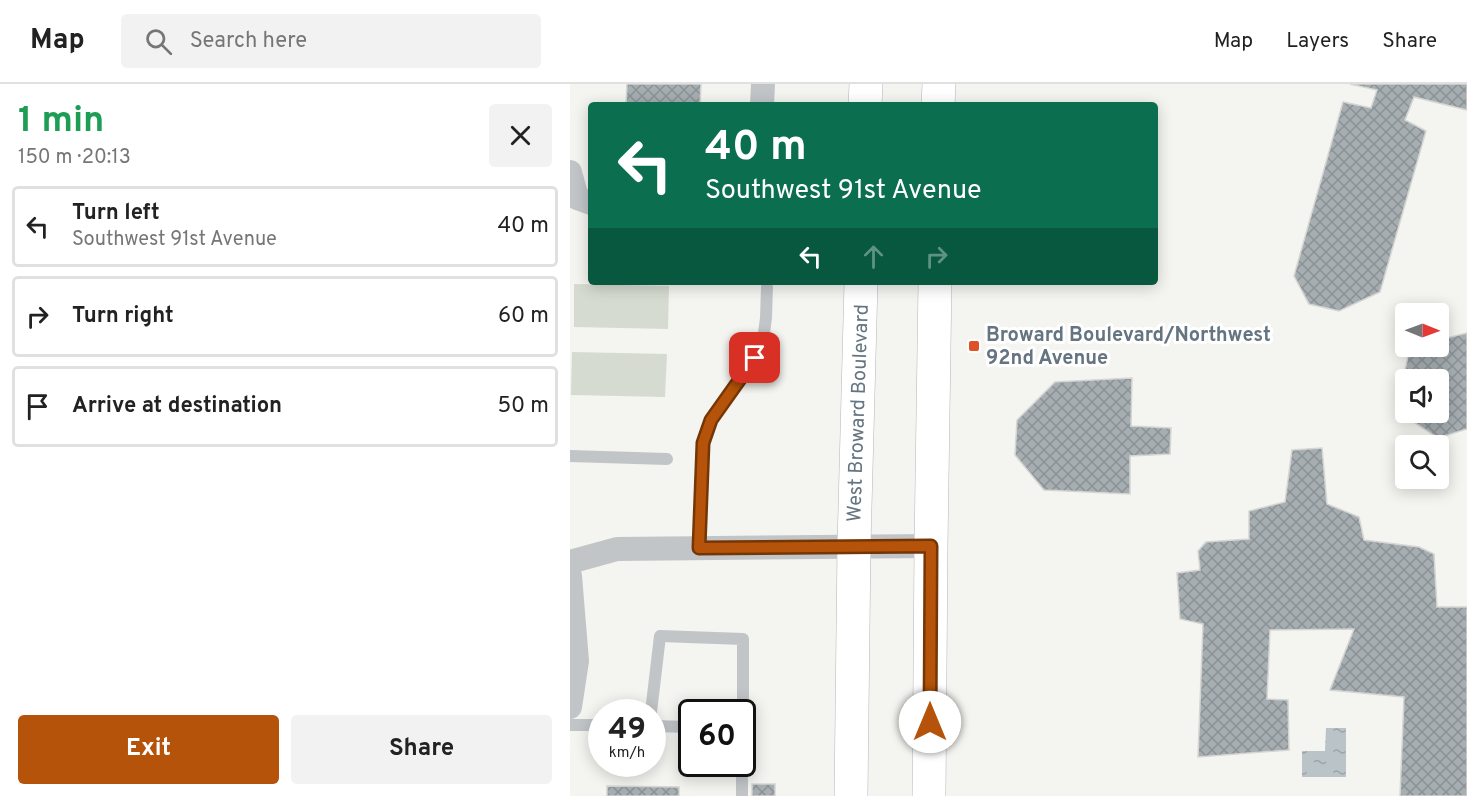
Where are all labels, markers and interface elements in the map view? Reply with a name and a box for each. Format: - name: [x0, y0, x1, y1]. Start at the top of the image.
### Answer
- search box: [121, 14, 541, 68]
- text: Map: [30, 23, 85, 59]
- icon: search: [142, 25, 175, 58]
- text: Search here: [190, 28, 307, 55]
- text: Map: [1214, 28, 1253, 55]
- text: Layers: [1286, 28, 1349, 55]
- text: Share: [1382, 28, 1437, 55]
- text: 1 min: [18, 99, 104, 145]
- button: close: [489, 104, 552, 167]
- text: 40 m: [705, 122, 807, 175]
- icon: left: [606, 126, 684, 204]
- text: 150 m · 20:13: [18, 145, 131, 171]
- text: Southwest 91st Avenue: [705, 174, 982, 208]
- text: Turn left: [72, 200, 160, 227]
- icon: left: [21, 210, 54, 243]
- text: 40 m: [497, 213, 549, 240]
- text: Southwest 91st Avenue: [72, 227, 277, 253]
- icon: left: [794, 240, 827, 273]
- icon: ahead: [857, 240, 890, 273]
- icon: right: [920, 240, 953, 273]
- icon: right: [21, 300, 54, 333]
- text: Turn right: [72, 303, 174, 330]
- text: 60 m: [498, 303, 549, 330]
- north arrow: [1395, 303, 1449, 357]
- map controls: [1395, 303, 1449, 489]
- street label: West Broward Boulevard: [842, 304, 876, 523]
- place label: Broward Boulevard/Northwest 92nd Avenue: [986, 323, 1271, 372]
- pin: [729, 332, 780, 383]
- marker: Broward Boulevard/Northwest 92nd Avenue: [967, 339, 981, 353]
- icon: arrive: [738, 341, 771, 374]
- button: sound: [1395, 369, 1449, 423]
- icon: arrive: [21, 390, 54, 423]
- text: Arrive at destination: [72, 393, 282, 420]
- text: 50 m: [497, 393, 549, 420]
- button: search: [1395, 435, 1449, 489]
- position arrow: [898, 690, 962, 754]
- speed limit sign: 60: [678, 699, 756, 777]
- text: 49: [608, 712, 646, 749]
- button: Exit: [18, 715, 279, 784]
- button: Share: [291, 715, 552, 784]
- text: km/h: [609, 744, 645, 763]

